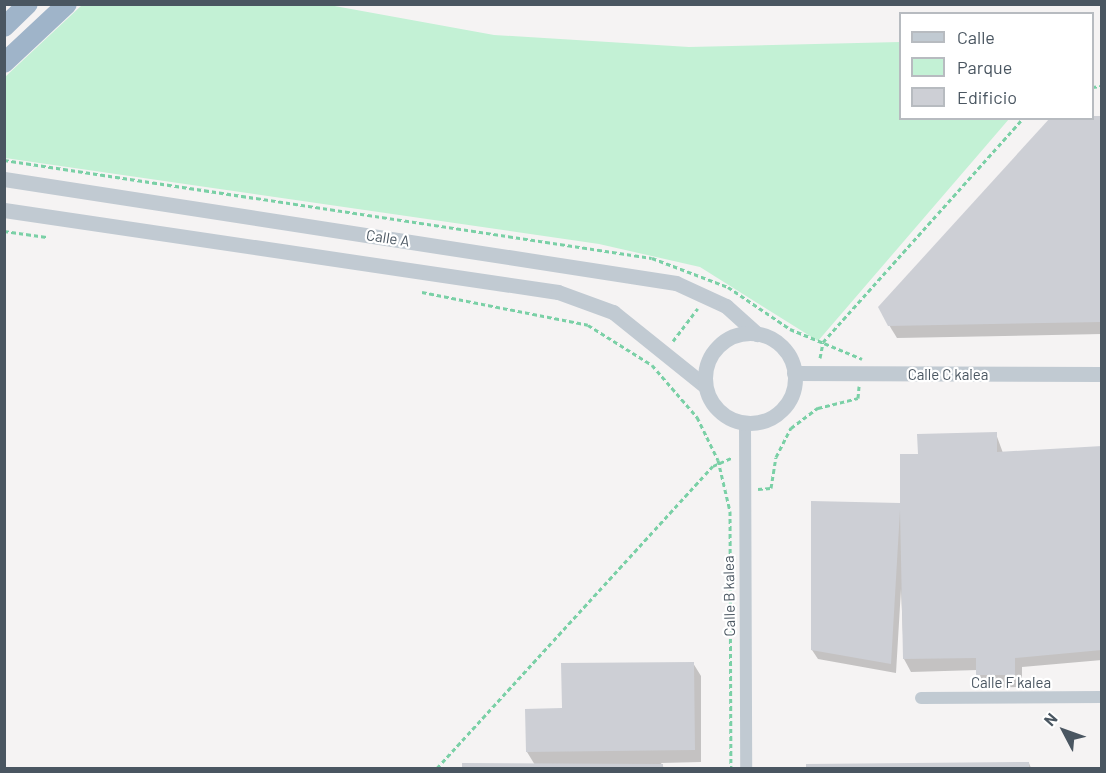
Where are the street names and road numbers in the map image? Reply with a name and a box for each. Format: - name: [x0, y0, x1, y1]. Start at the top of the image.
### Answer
- street label: Calle A: [365, 226, 411, 250]
- street label: Calle C kalea: [908, 366, 988, 384]
- street label: Calle B kalea: [719, 555, 739, 637]
- street label: Calle F kalea: [971, 674, 1051, 692]

